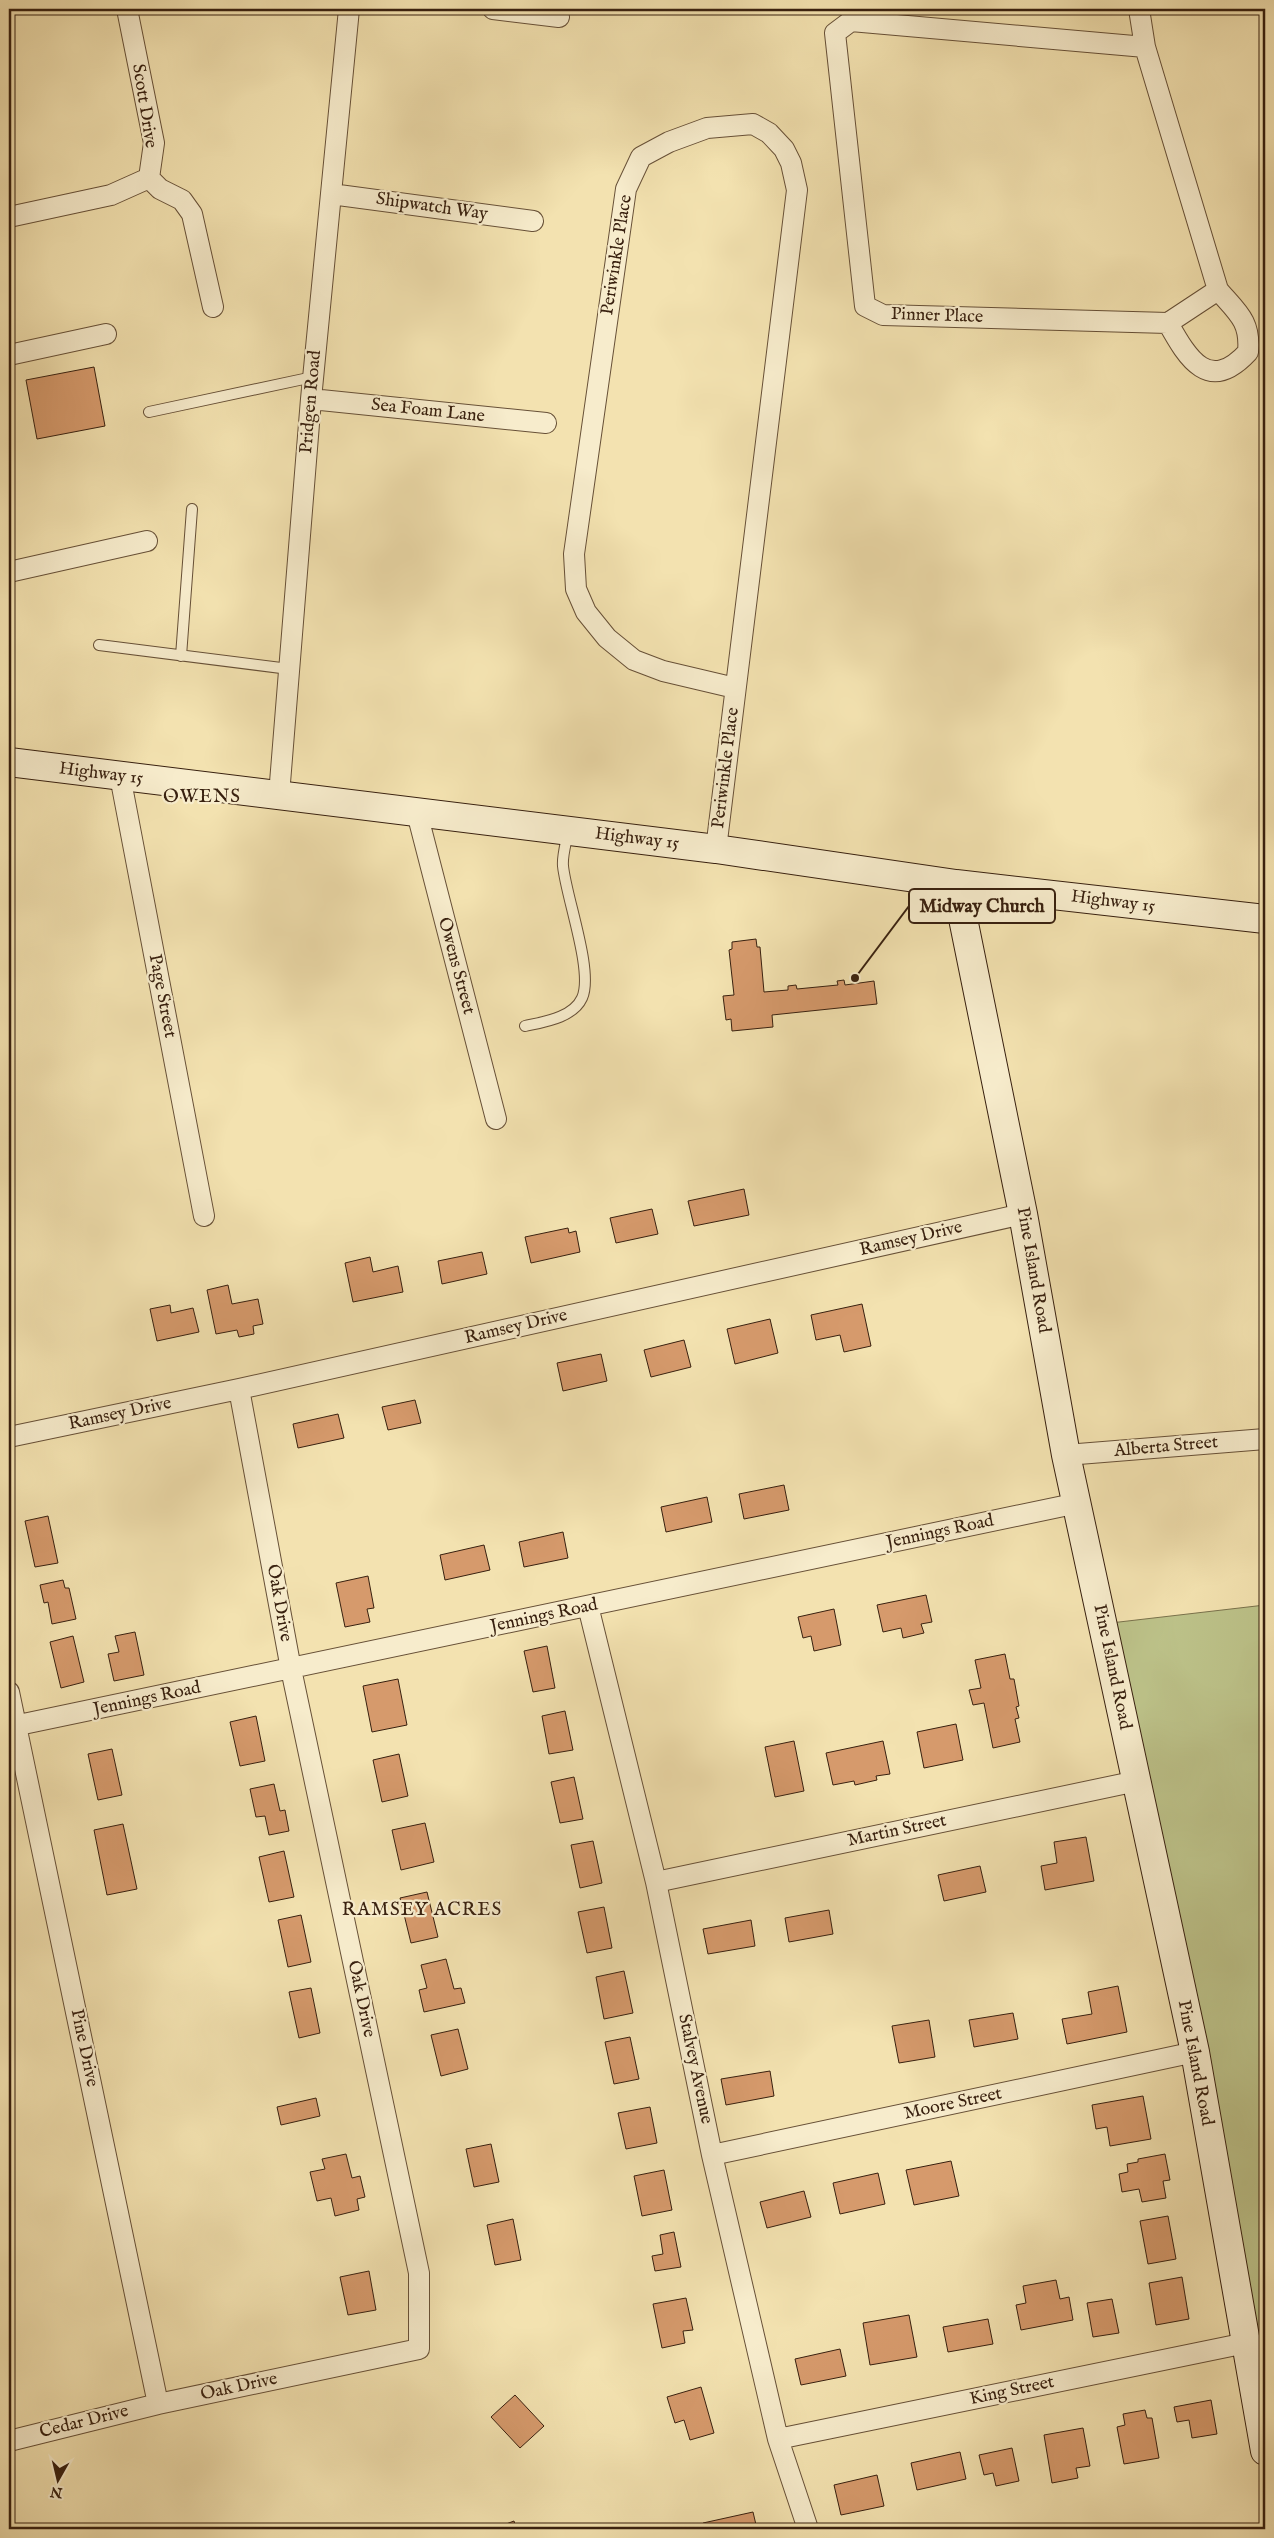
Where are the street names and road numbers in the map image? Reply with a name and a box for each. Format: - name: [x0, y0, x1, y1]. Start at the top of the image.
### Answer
- street label: Scott Drive: [126, 62, 162, 150]
- street label: Shipwatch Way: [375, 188, 489, 226]
- street label: Periwinkle Place: [596, 193, 638, 317]
- street label: Pinner Place: [890, 303, 984, 329]
- street label: Pridgen Road: [295, 349, 327, 455]
- street label: Sea Foam Lane: [370, 394, 486, 428]
- street label: Periwinkle Place: [707, 706, 745, 830]
- street label: Highway 15: [58, 757, 145, 791]
- street label: Highway 15: [594, 822, 681, 856]
- street label: Highway 15: [1070, 885, 1157, 919]
- street label: Owens Street: [432, 915, 480, 1017]
- street label: Page Street: [143, 952, 181, 1040]
- street label: Pine Island Road: [1011, 1205, 1055, 1335]
- street label: Ramsey Drive: [857, 1216, 965, 1262]
- street label: Ramsey Drive: [462, 1304, 570, 1350]
- street label: Ramsey Drive: [66, 1392, 174, 1436]
- street label: Alberta Street: [1112, 1431, 1219, 1463]
- street label: Jennings Road: [882, 1509, 996, 1555]
- street label: Oak Drive: [261, 1563, 297, 1643]
- street label: Jennings Road: [486, 1593, 600, 1639]
- street label: Pine Island Road: [1087, 1602, 1137, 1732]
- street label: Jennings Road: [89, 1676, 203, 1722]
- street label: Martin Street: [845, 1809, 949, 1853]
- street label: Oak Drive: [342, 1958, 380, 2040]
- street label: Pine Island Road: [1172, 1998, 1219, 2128]
- street label: Pine Drive: [65, 2007, 103, 2089]
- street label: Stalvey Avenue: [672, 2012, 718, 2126]
- street label: Moore Street: [902, 2082, 1004, 2126]
- street label: Oak Drive: [198, 2368, 280, 2406]
- street label: King Street: [968, 2371, 1056, 2411]
- street label: Cedar Drive: [37, 2400, 131, 2444]

